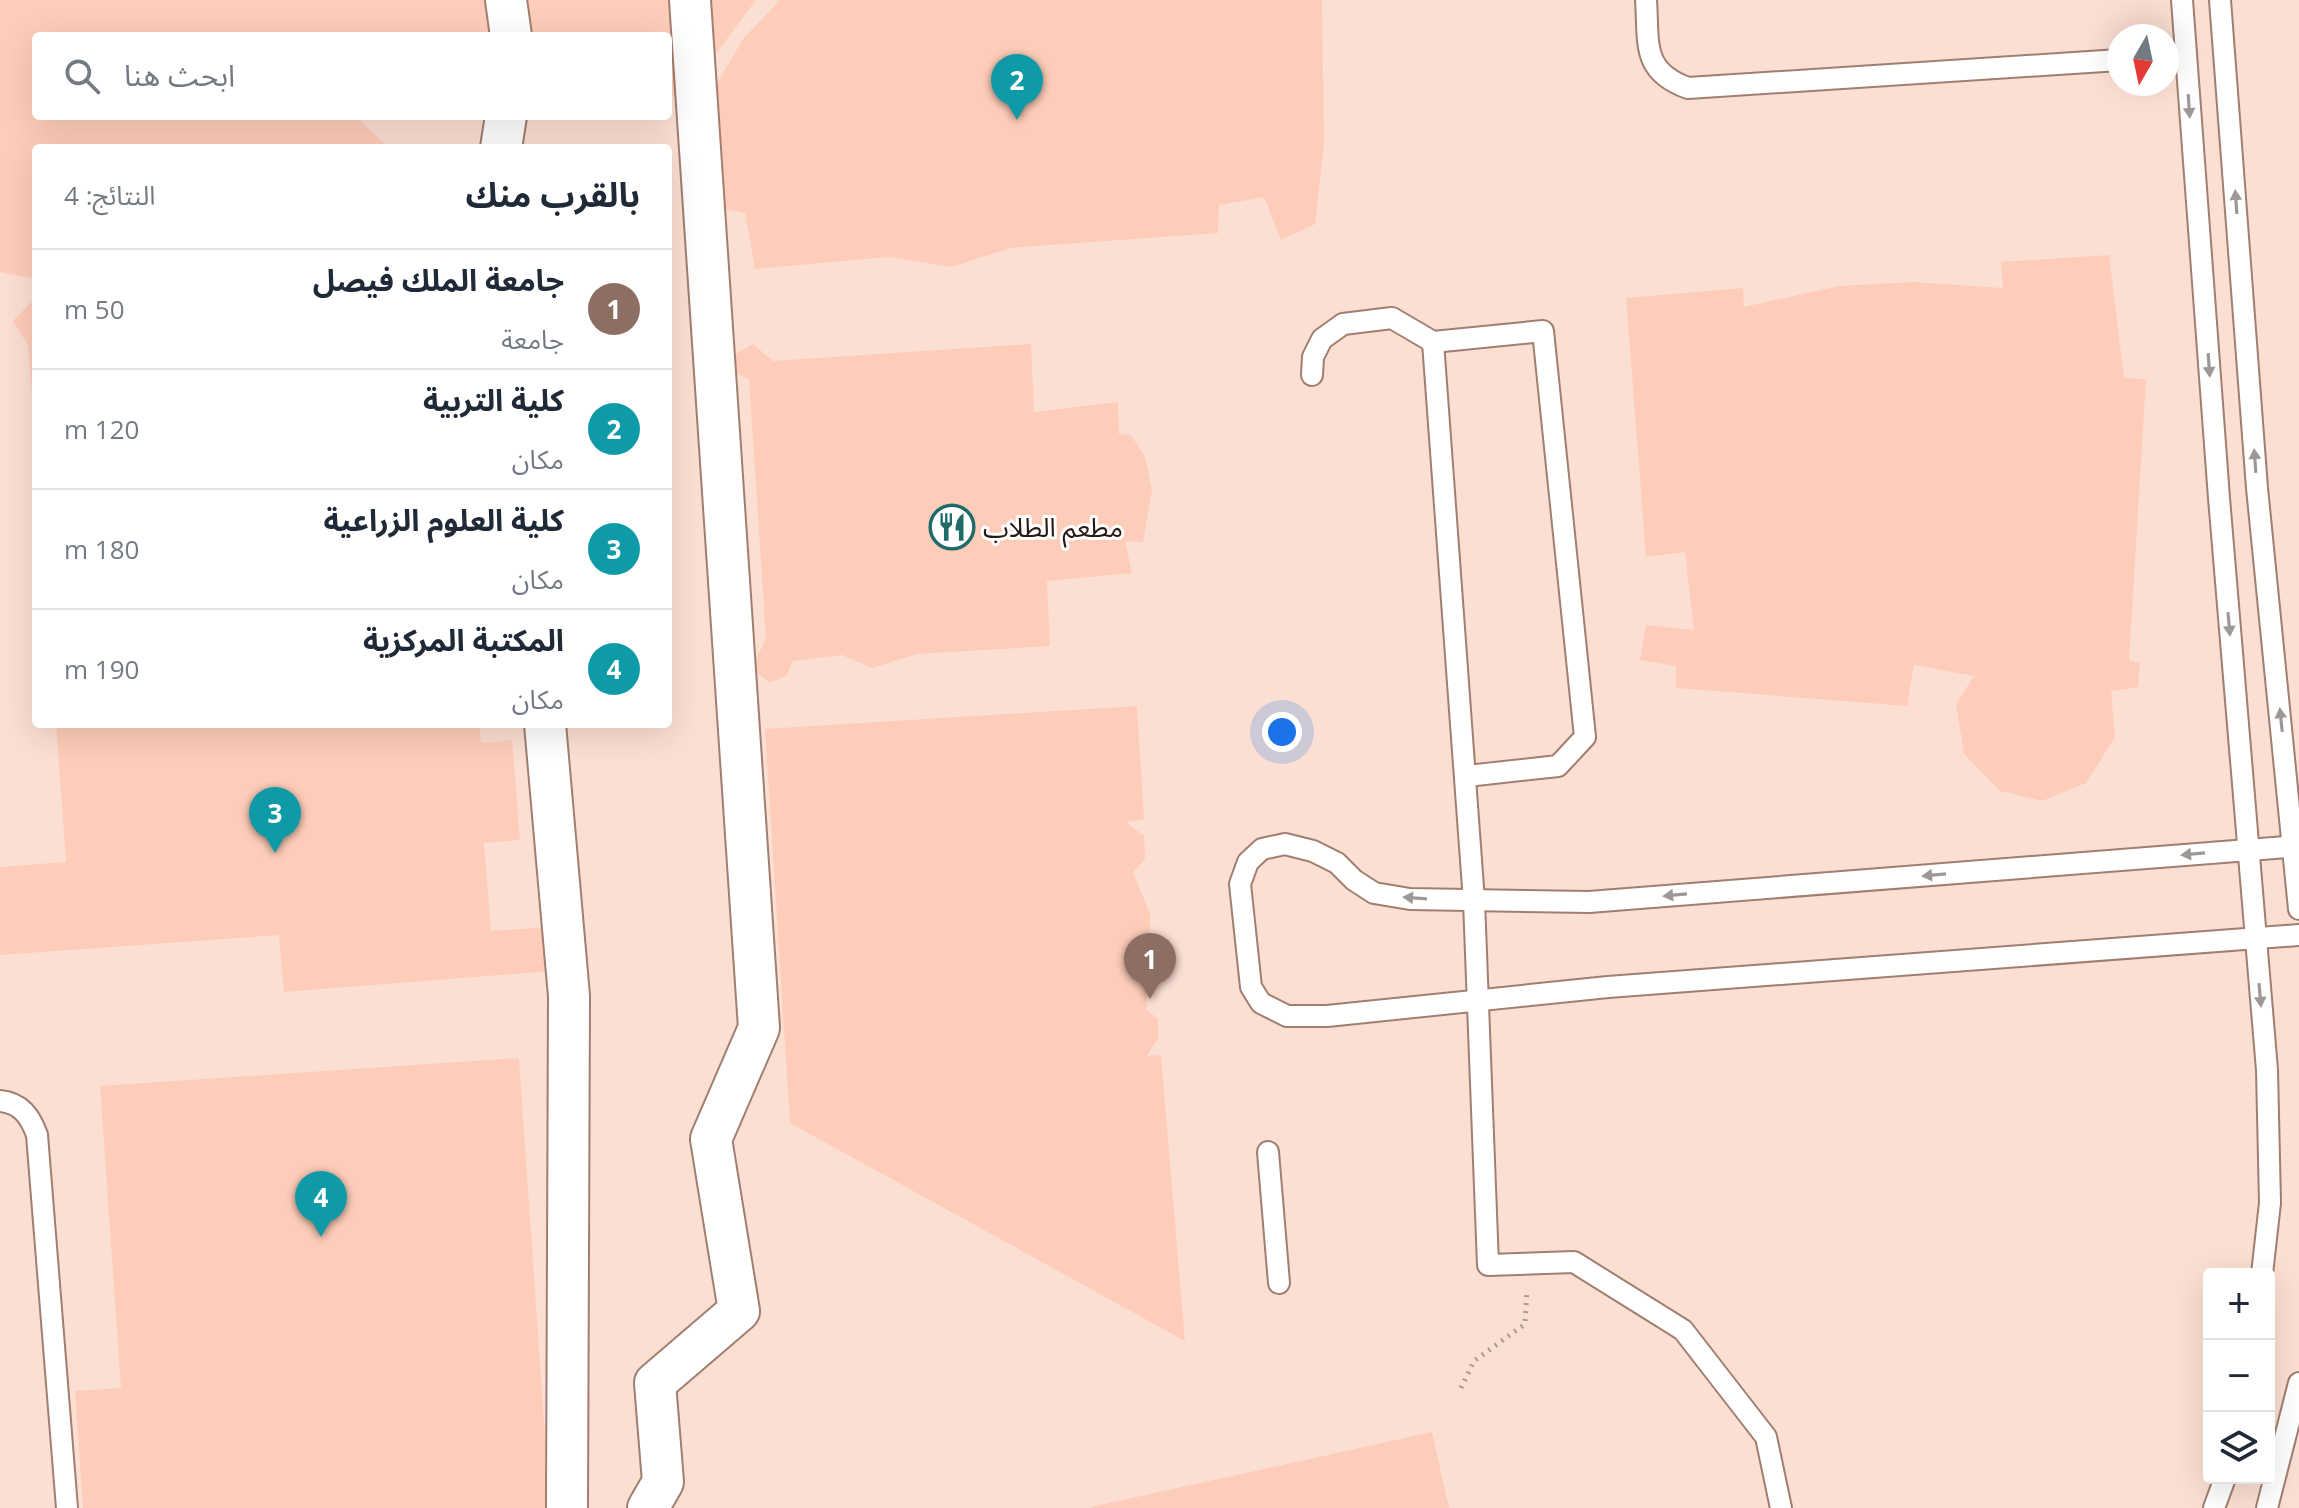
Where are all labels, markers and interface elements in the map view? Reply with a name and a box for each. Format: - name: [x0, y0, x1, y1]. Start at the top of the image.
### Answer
- north arrow: [2107, 24, 2179, 96]
- search box: [32, 32, 672, 120]
- icon: search: [60, 54, 104, 98]
- text: ابحث هنا: [124, 54, 235, 95]
- pin: 2: [991, 54, 1043, 120]
- one-way arrow: [2183, 94, 2196, 119]
- text: بالقرب منك: [465, 171, 640, 217]
- text: النتائج: 4: [64, 177, 155, 213]
- one-way arrow: [2229, 189, 2242, 214]
- text: جامعة الملك فيصل: [313, 259, 564, 300]
- text: 50 m: [64, 291, 125, 327]
- text: 1: [607, 291, 621, 327]
- text: جامعة: [501, 321, 564, 357]
- one-way arrow: [2203, 353, 2216, 378]
- text: كلية التربية: [423, 379, 564, 420]
- text: 120 m: [64, 411, 139, 447]
- text: 2: [607, 411, 621, 447]
- text: مكان: [512, 441, 564, 477]
- one-way arrow: [2248, 448, 2261, 473]
- text: كلية العلوم الزراعية: [323, 499, 564, 540]
- restaurant icon: مطعم الطلاب: [928, 503, 976, 551]
- place label: مطعم الطلاب: [983, 509, 1123, 548]
- text: 180 m: [64, 531, 139, 567]
- text: 3: [607, 531, 621, 567]
- text: مكان: [512, 561, 564, 597]
- one-way arrow: [2223, 612, 2236, 637]
- text: المكتبة المركزية: [363, 619, 564, 660]
- text: 190 m: [64, 651, 139, 687]
- text: 4: [607, 651, 621, 687]
- text: مكان: [512, 681, 564, 717]
- one-way arrow: [2274, 707, 2287, 732]
- your location: [1262, 712, 1302, 752]
- pin: 3: [249, 787, 301, 853]
- one-way arrow: [2180, 848, 2205, 861]
- one-way arrow: [1921, 868, 1946, 881]
- one-way arrow: [1662, 889, 1687, 902]
- one-way arrow: [1402, 891, 1427, 904]
- pin: 1: [1124, 933, 1176, 999]
- one-way arrow: [2254, 983, 2267, 1008]
- pin: 4: [295, 1171, 347, 1237]
- map controls: [2203, 1268, 2275, 1484]
- button: +: [2203, 1268, 2275, 1340]
- button: −: [2203, 1340, 2275, 1412]
- button: layers: [2203, 1412, 2275, 1484]

